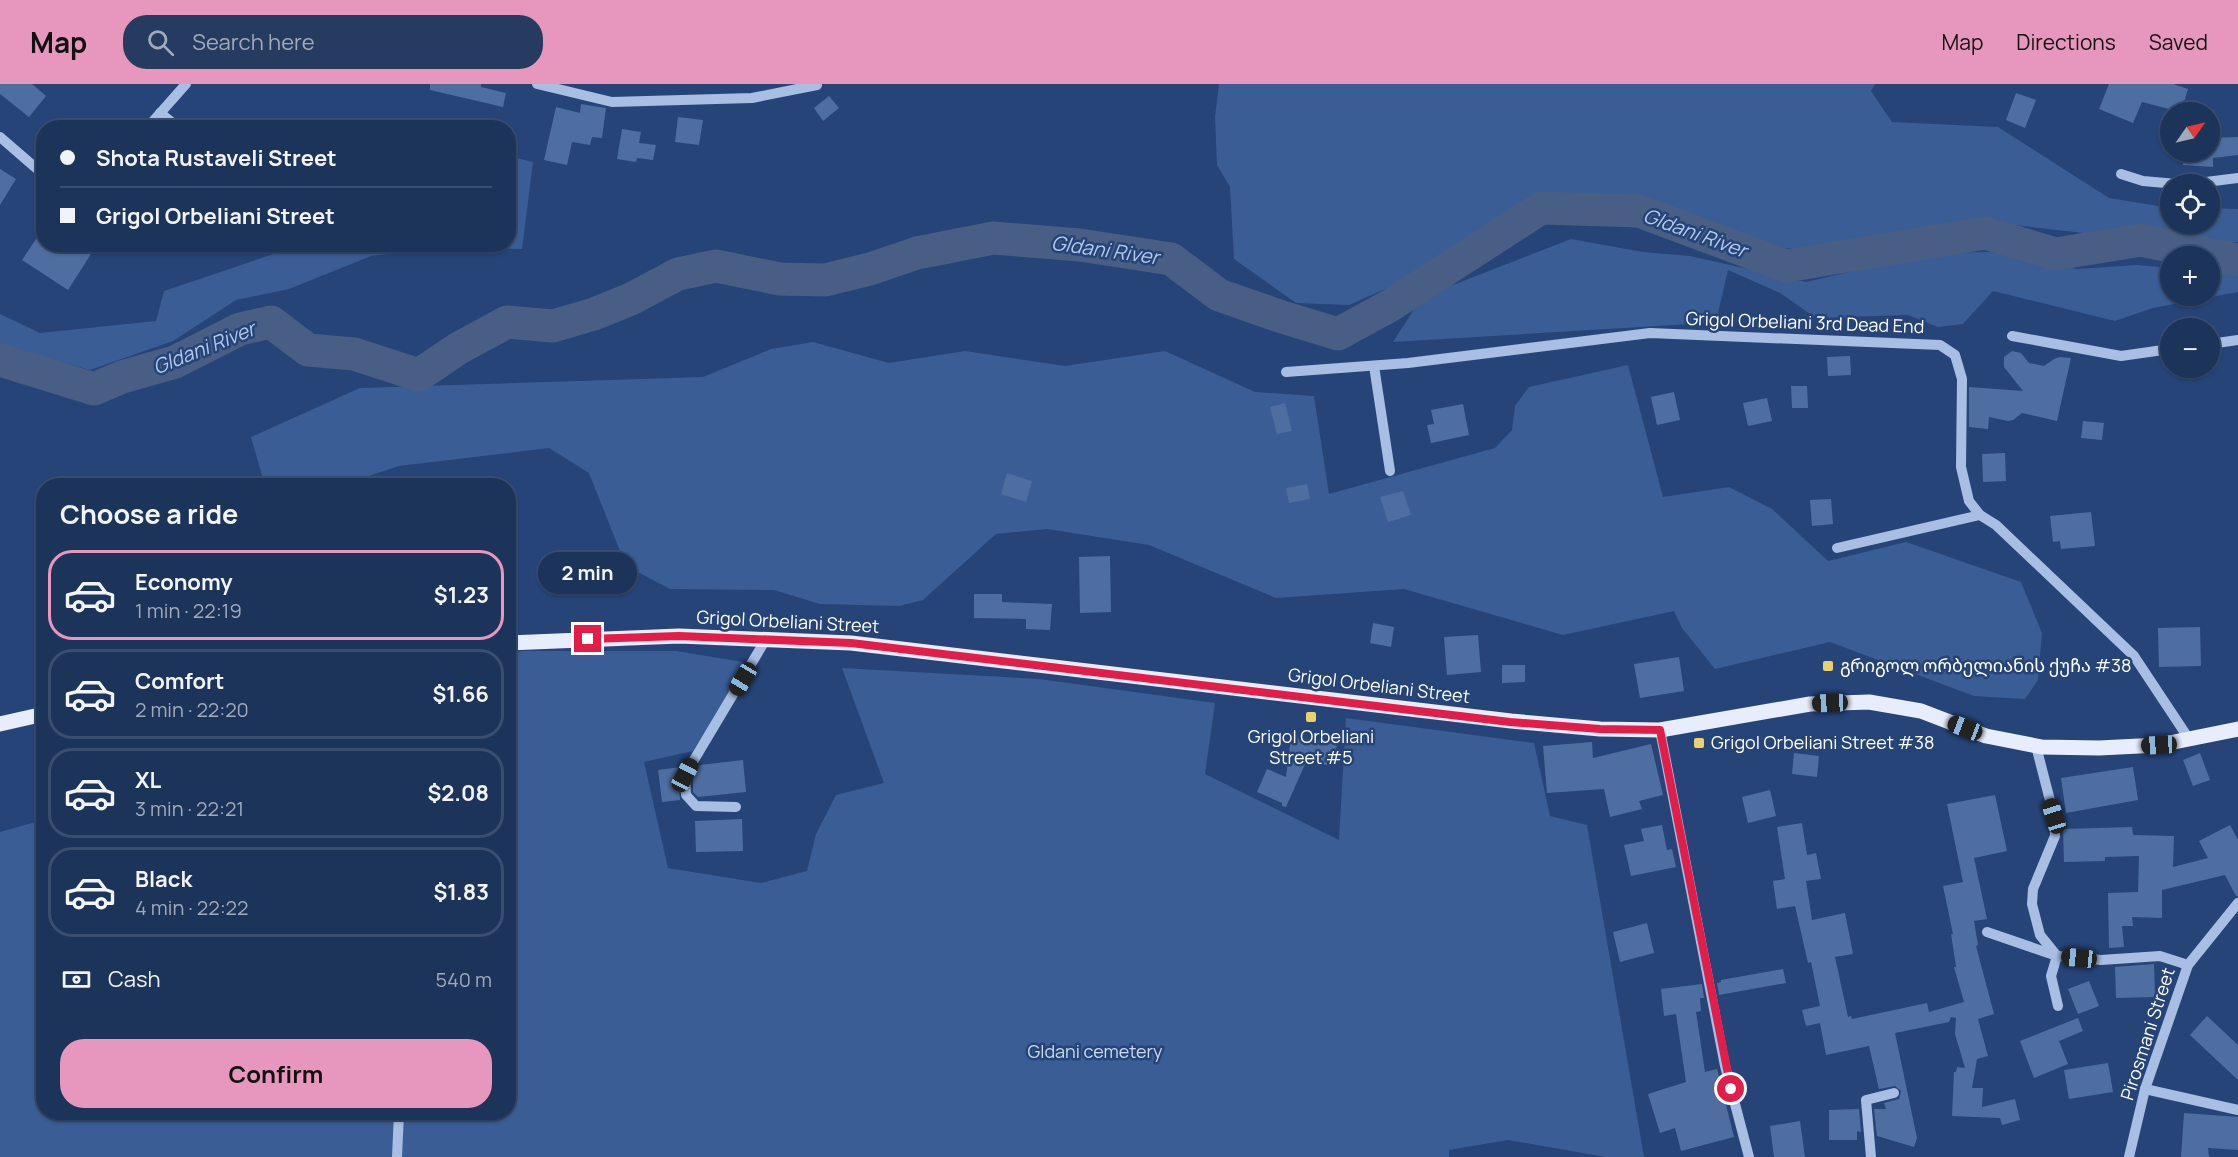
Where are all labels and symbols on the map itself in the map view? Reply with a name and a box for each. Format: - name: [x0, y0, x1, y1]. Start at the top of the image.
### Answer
- north arrow: [2160, 102, 2220, 162]
- water label: Gldani River: [1640, 201, 1753, 265]
- water label: Gldani River: [1050, 229, 1163, 271]
- street label: Grigol Orbeliani 3rd Dead End: [1685, 306, 1925, 338]
- water label: Gldani River: [149, 314, 262, 380]
- callout: 2 min: [538, 552, 638, 594]
- street label: Grigol Orbeliani Street: [696, 604, 880, 638]
- route end: [574, 625, 601, 652]
- place label: გრიგოლ ორბელიანის ქუჩა #38: [1840, 653, 2131, 677]
- car: [726, 659, 760, 699]
- marker: გრიგოლ ორბელიანის ქუჩა #38: [1821, 659, 1835, 673]
- street label: Grigol Orbeliani Street: [1287, 662, 1471, 708]
- car: [1812, 693, 1848, 713]
- marker: Grigol Orbeliani Street #5: [1304, 710, 1318, 724]
- car: [1945, 713, 1985, 743]
- place label: Grigol Orbeliani Street #5: [1248, 724, 1374, 769]
- place label: Grigol Orbeliani Street #38: [1711, 730, 1935, 754]
- car: [2141, 735, 2177, 755]
- marker: Grigol Orbeliani Street #38: [1692, 736, 1706, 750]
- car: [669, 755, 701, 795]
- car: [2040, 796, 2068, 836]
- car: [2060, 947, 2098, 969]
- street label: Pirosmani Street: [2114, 964, 2180, 1103]
- park label: Gldani cemetery: [1028, 1039, 1163, 1063]
- route start: [1717, 1075, 1744, 1102]

